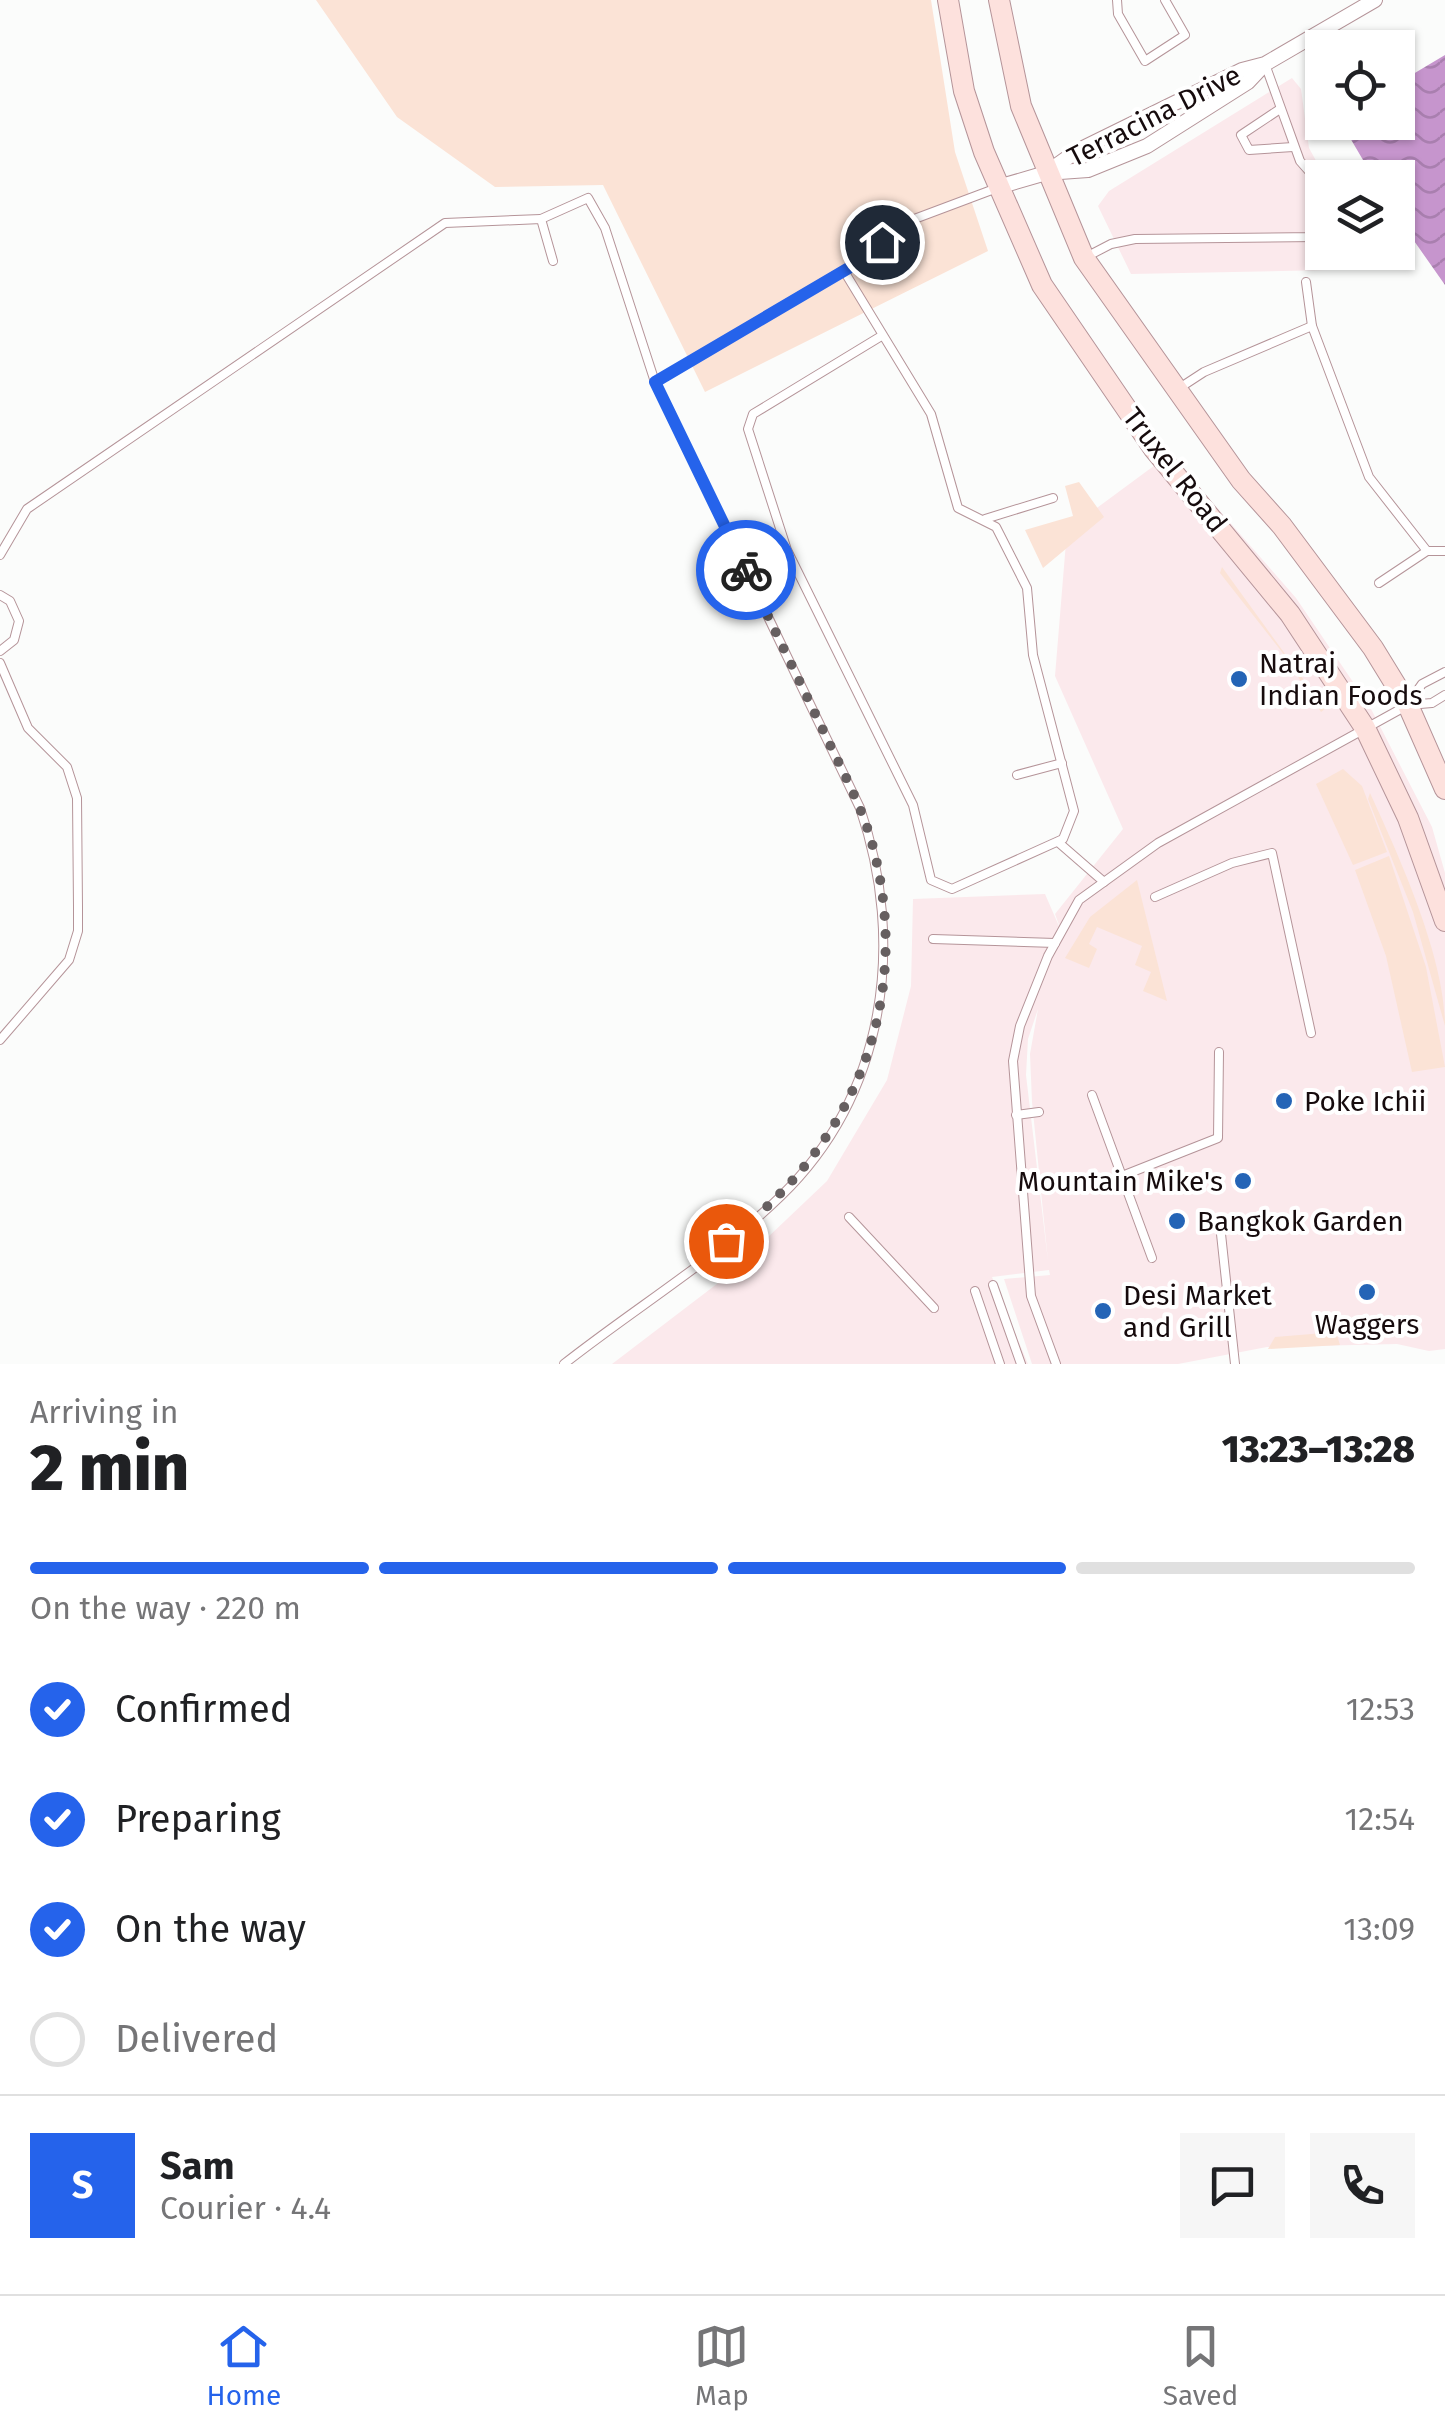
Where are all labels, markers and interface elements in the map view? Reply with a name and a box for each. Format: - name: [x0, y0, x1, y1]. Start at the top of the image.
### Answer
- map controls: [1305, 30, 1415, 270]
- button: locate: [1305, 30, 1415, 140]
- street label: Terracina Drive: [1062, 58, 1246, 174]
- button: layers: [1305, 160, 1415, 270]
- pin: [840, 200, 925, 285]
- icon: home: [855, 215, 910, 270]
- street label: Truxel Road: [1116, 401, 1234, 539]
- courier: [696, 520, 796, 620]
- icon: bike: [719, 543, 774, 598]
- place label: Natraj Indian Foods: [1259, 647, 1423, 712]
- marker: Natraj Indian Foods: [1228, 668, 1250, 690]
- place label: Poke Ichii: [1304, 1085, 1426, 1118]
- marker: Poke Ichii: [1273, 1090, 1295, 1112]
- place label: Mountain Mike's: [1018, 1165, 1223, 1198]
- marker: Mountain Mike's: [1232, 1170, 1254, 1192]
- pin: [684, 1199, 769, 1284]
- place label: Bangkok Garden: [1197, 1205, 1404, 1238]
- marker: Bangkok Garden: [1166, 1210, 1188, 1232]
- icon: bag: [699, 1214, 754, 1269]
- place label: Desi Market and Grill: [1123, 1279, 1273, 1344]
- marker: Waggers: [1356, 1281, 1378, 1303]
- marker: Desi Market and Grill: [1092, 1300, 1114, 1322]
- place label: Waggers: [1315, 1308, 1419, 1341]
- text: Arriving in: [30, 1393, 178, 1431]
- text: 13:23–13:28: [1222, 1426, 1415, 1472]
- text: 2 min: [30, 1429, 189, 1507]
- text: On the way · 220 m: [30, 1589, 301, 1627]
- icon: check: [30, 1682, 85, 1737]
- text: Confirmed: [115, 1686, 293, 1732]
- text: 12:53: [1346, 1690, 1415, 1728]
- icon: check: [30, 1792, 85, 1847]
- text: Preparing: [115, 1796, 281, 1842]
- text: 12:54: [1344, 1800, 1415, 1838]
- icon: check: [30, 1902, 85, 1957]
- text: On the way: [115, 1906, 306, 1952]
- text: 13:09: [1343, 1910, 1415, 1948]
- text: Delivered: [115, 2016, 278, 2062]
- button: chat: [1180, 2133, 1285, 2238]
- button: phone: [1310, 2133, 1415, 2238]
- text: Sam: [160, 2143, 235, 2189]
- text: S: [72, 2162, 93, 2208]
- text: Courier · 4.4: [160, 2189, 331, 2227]
- tab: Home: [207, 2319, 281, 2412]
- tab: Map: [694, 2319, 749, 2412]
- tab: Saved: [1163, 2319, 1238, 2412]

